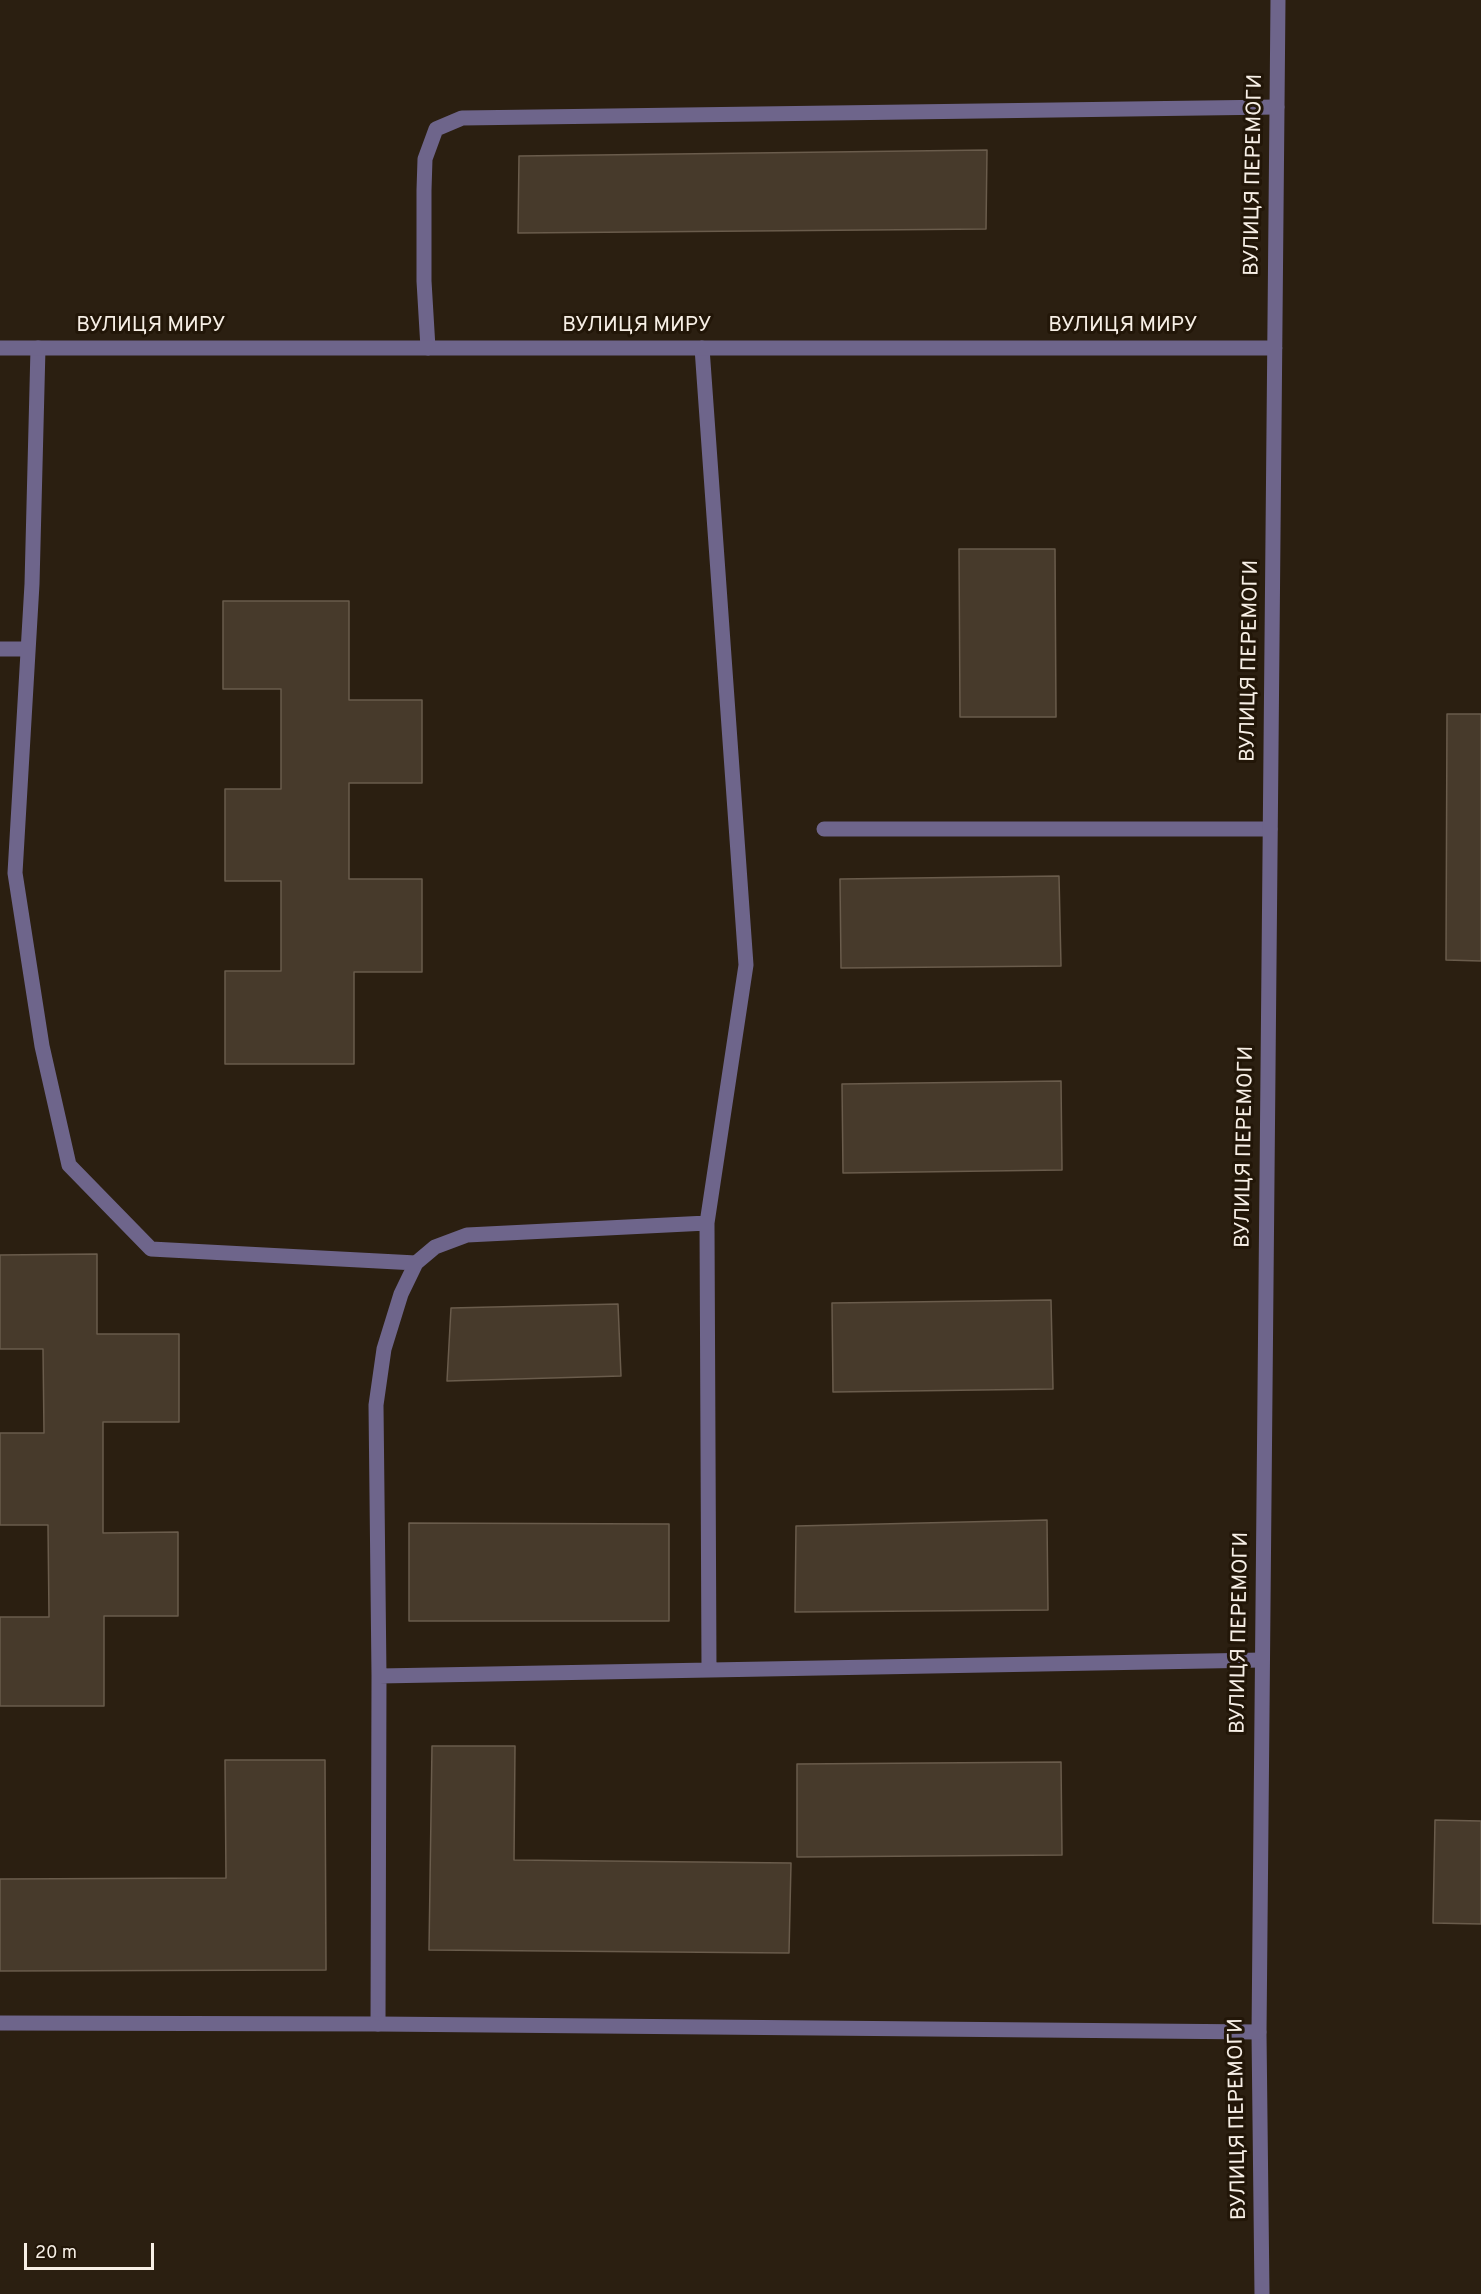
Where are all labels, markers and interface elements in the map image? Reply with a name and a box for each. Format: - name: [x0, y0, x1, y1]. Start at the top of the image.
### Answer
- street label: ВУЛИЦЯ ПЕРЕМОГИ: [1241, 74, 1269, 276]
- street label: ВУЛИЦЯ МИРУ: [76, 314, 226, 340]
- street label: ВУЛИЦЯ МИРУ: [562, 314, 712, 340]
- street label: ВУЛИЦЯ МИРУ: [1048, 314, 1198, 340]
- street label: ВУЛИЦЯ ПЕРЕМОГИ: [1237, 560, 1265, 762]
- street label: ВУЛИЦЯ ПЕРЕМОГИ: [1232, 1046, 1260, 1248]
- street label: ВУЛИЦЯ ПЕРЕМОГИ: [1227, 1532, 1255, 1734]
- street label: ВУЛИЦЯ ПЕРЕМОГИ: [1225, 2018, 1253, 2220]
- scale bar: [27, 2231, 158, 2269]
- text: 20 m: [35, 2242, 77, 2265]

